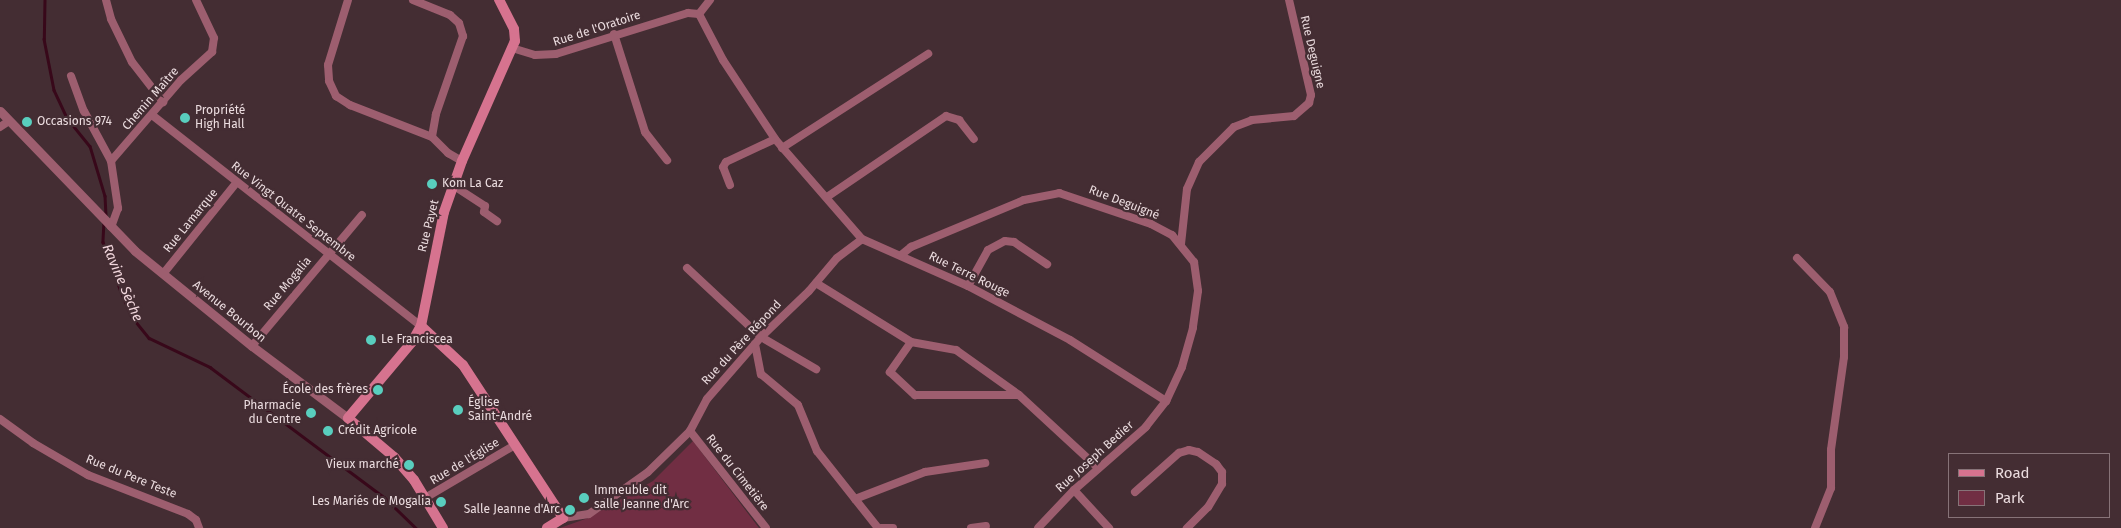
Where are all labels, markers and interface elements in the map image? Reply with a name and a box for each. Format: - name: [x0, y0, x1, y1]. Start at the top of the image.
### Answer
- street label: Rue de l'Oratoire: [551, 8, 643, 50]
- street label: Rue Deguigne: [1297, 14, 1327, 90]
- street label: Chemin Maître: [120, 65, 182, 133]
- place label: Propriété High Hall: [195, 104, 245, 132]
- marker: Propriété High Hall: [179, 112, 191, 124]
- place label: Occasions 974: [37, 115, 112, 129]
- marker: Occasions 974: [21, 116, 33, 128]
- street label: Rue Vingt Quatre Septembre: [228, 159, 358, 265]
- place label: Kom La Caz: [442, 177, 503, 191]
- marker: Kom La Caz: [426, 178, 438, 190]
- street label: Rue Deguigné: [1087, 183, 1161, 223]
- street label: Rue Lamarque: [161, 186, 221, 256]
- street label: Rue Payet: [416, 198, 442, 254]
- water label: Ravine Sèche: [98, 242, 146, 324]
- street label: Rue Terre Rouge: [926, 249, 1012, 301]
- street label: Rue Mogalia: [261, 254, 315, 314]
- street label: Avenue Bourbon: [189, 278, 269, 346]
- street label: Rue du Père Répond: [699, 298, 785, 388]
- place label: Le Franciscea: [381, 333, 453, 347]
- marker: Le Franciscea: [365, 334, 377, 346]
- place label: École des frères: [282, 383, 368, 397]
- marker: École des frères: [372, 384, 384, 396]
- place label: Église Saint-André: [468, 396, 532, 424]
- place label: Pharmacie du Centre: [244, 399, 301, 427]
- marker: Église Saint-André: [452, 404, 464, 416]
- marker: Pharmacie du Centre: [305, 407, 317, 419]
- street label: Rue Joseph Bedier: [1053, 418, 1137, 496]
- place label: Crédit Agricole: [338, 424, 417, 438]
- marker: Crédit Agricole: [322, 425, 334, 437]
- street label: Rue du Cimetière: [703, 432, 771, 514]
- street label: Rue de l'Église: [428, 436, 502, 488]
- street label: Rue du Pere Teste: [83, 452, 179, 502]
- legend: [1948, 453, 2111, 518]
- place label: Vieux marché: [326, 458, 399, 472]
- marker: Vieux marché: [403, 459, 415, 471]
- text: Road: [1995, 464, 2030, 482]
- place label: Immeuble dit salle Jeanne d'Arc: [594, 484, 689, 512]
- text: Park: [1995, 489, 2025, 507]
- marker: Immeuble dit salle Jeanne d'Arc: [578, 492, 590, 504]
- place label: Les Mariés de Mogalia: [312, 495, 431, 509]
- marker: Les Mariés de Mogalia: [435, 496, 447, 508]
- place label: Salle Jeanne d'Arc: [464, 503, 560, 517]
- marker: Salle Jeanne d'Arc: [564, 504, 576, 516]

